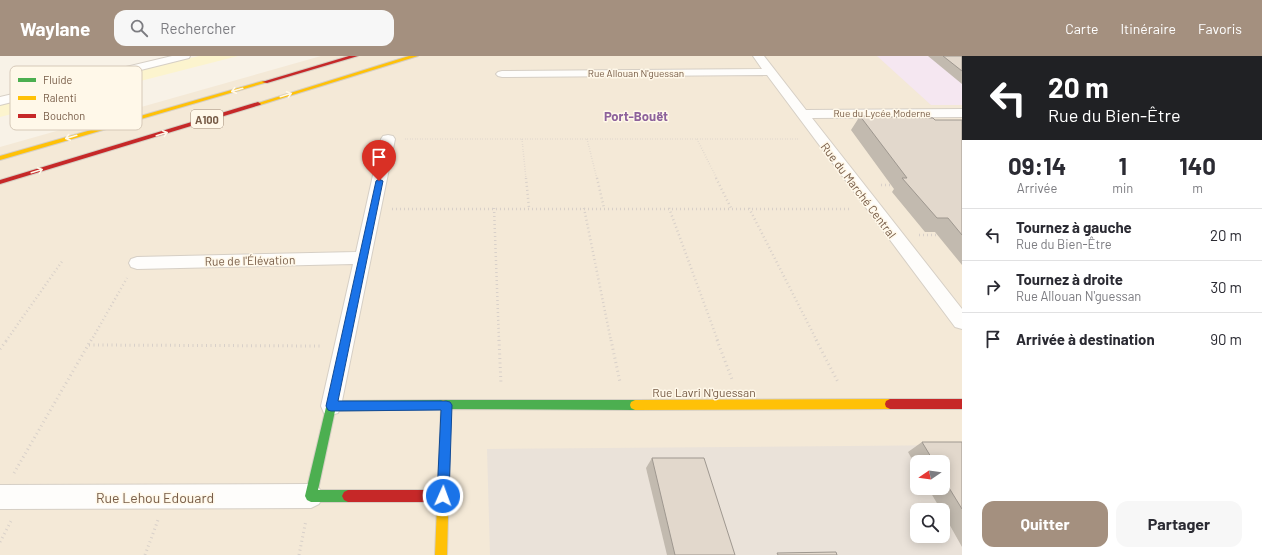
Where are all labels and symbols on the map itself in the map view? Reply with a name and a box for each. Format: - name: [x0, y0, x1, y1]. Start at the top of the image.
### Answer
- legend: [10, 66, 142, 130]
- street label: Rue Allouan N'guessan: [588, 67, 684, 79]
- text: Fluide: [43, 73, 72, 86]
- one-way arrow: [230, 87, 243, 94]
- text: Ralenti: [43, 91, 77, 104]
- one-way arrow: [279, 91, 292, 98]
- street label: Rue du Lycée Moderne: [833, 107, 931, 119]
- district label: Port-Bouët: [604, 108, 668, 124]
- text: Bouchon: [43, 109, 85, 122]
- road number: A100: [191, 110, 223, 128]
- one-way arrow: [155, 130, 168, 137]
- one-way arrow: [65, 134, 78, 141]
- street label: Rue du Marché Central: [818, 139, 900, 241]
- pin: [362, 140, 396, 181]
- one-way arrow: [31, 167, 44, 174]
- street label: Rue de l'Élévation: [205, 252, 295, 268]
- street label: Rue Lavri N'guessan: [652, 385, 756, 399]
- north arrow: [910, 455, 950, 495]
- position arrow: [422, 475, 464, 517]
- street label: Rue Lehou Edouard: [96, 489, 214, 506]

